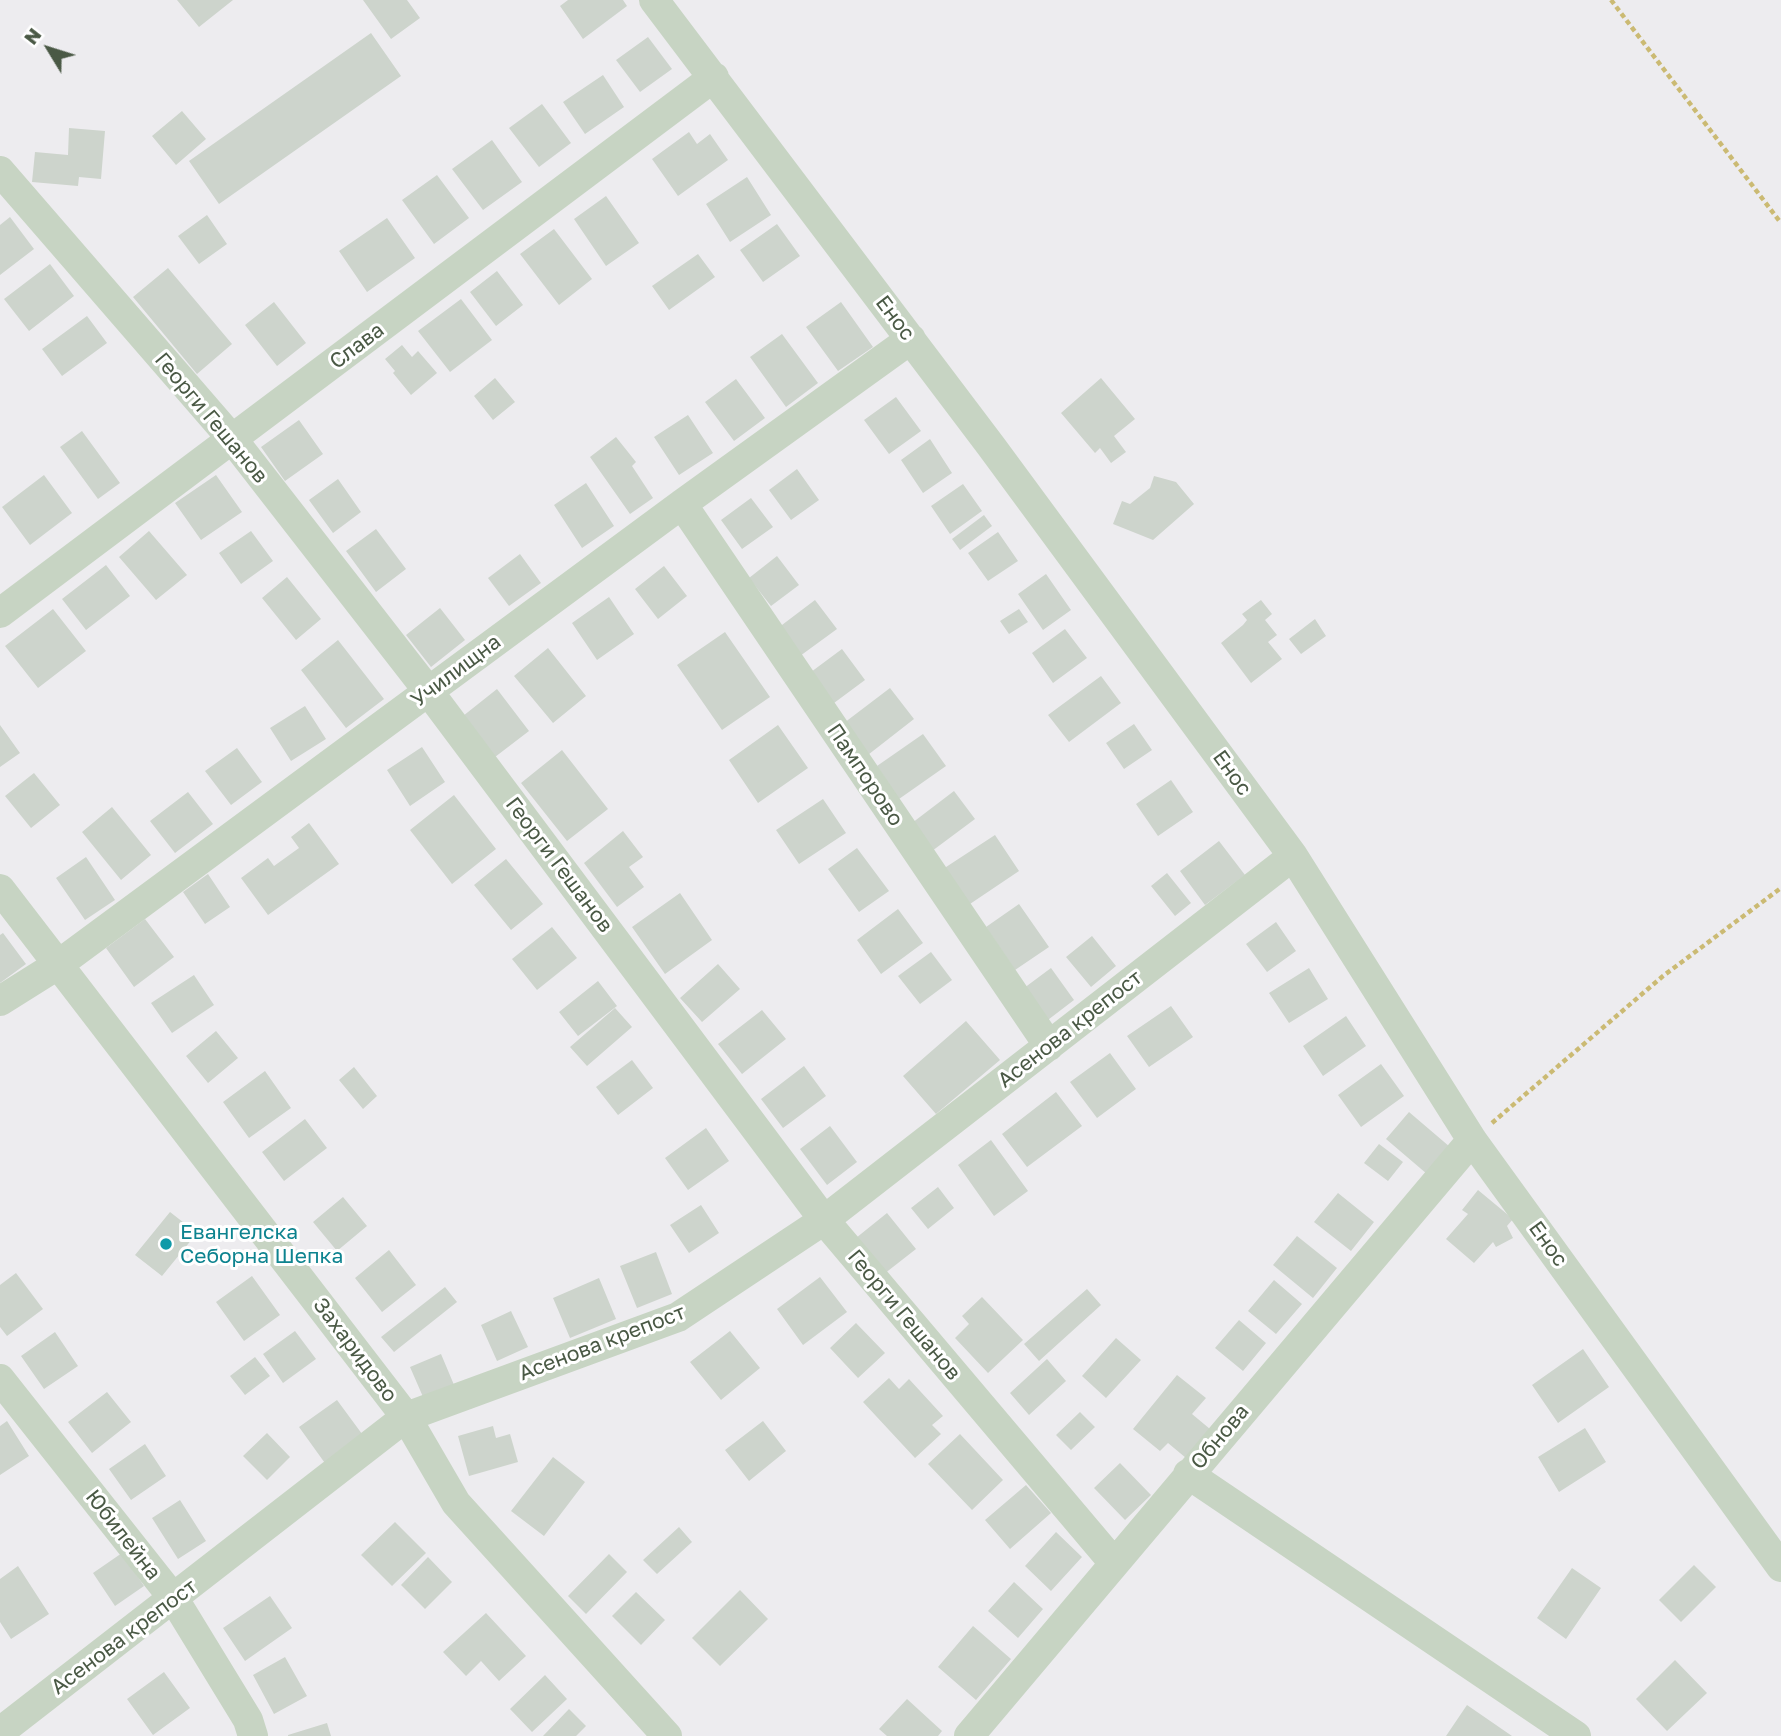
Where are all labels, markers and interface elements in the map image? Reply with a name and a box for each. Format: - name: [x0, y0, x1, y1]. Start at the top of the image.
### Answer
- north arrow: [14, 14, 84, 84]
- text: N: [19, 23, 46, 49]
- street label: Енос: [870, 291, 920, 345]
- street label: Слава: [325, 317, 389, 375]
- street label: Георги Гешанов: [149, 348, 273, 488]
- street label: Училищна: [406, 629, 506, 713]
- street label: Пампорово: [822, 719, 908, 831]
- street label: Енос: [1207, 746, 1257, 800]
- street label: Георги Гешанов: [500, 792, 618, 938]
- street label: Асенова крепост: [993, 965, 1147, 1093]
- street label: Енос: [1523, 1217, 1573, 1271]
- place label: Евангелска Себорна Шепка: [180, 1219, 343, 1269]
- marker: Евангелска Себорна Шепка: [158, 1236, 174, 1252]
- street label: Георги Гешанов: [842, 1245, 966, 1385]
- street label: Захаридово: [308, 1293, 402, 1407]
- street label: Асенова крепост: [515, 1300, 689, 1386]
- street label: Обнова: [1186, 1399, 1254, 1475]
- street label: Юбилейна: [80, 1485, 166, 1585]
- street label: Асенова крепост: [46, 1574, 202, 1700]

